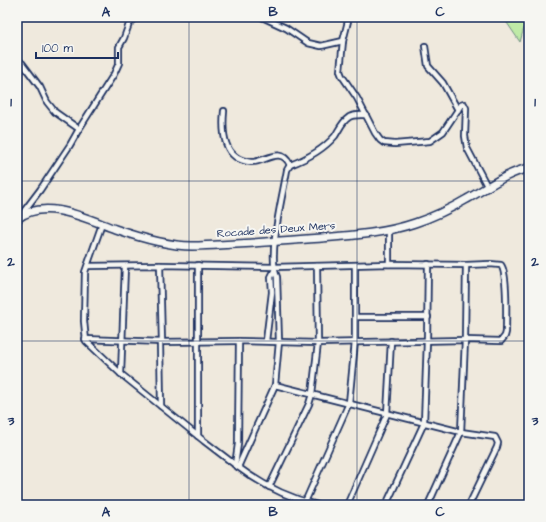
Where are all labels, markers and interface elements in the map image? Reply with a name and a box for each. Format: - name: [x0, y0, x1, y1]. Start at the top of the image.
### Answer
- text: A: [102, 3, 111, 21]
- text: B: [268, 3, 278, 21]
- text: C: [435, 3, 445, 21]
- scale bar: [36, 34, 118, 60]
- text: 100 m: [42, 40, 73, 57]
- text: 1: [10, 93, 12, 111]
- text: 1: [534, 93, 536, 111]
- street label: Rocade des Deux Mers: [216, 218, 336, 241]
- text: 2: [6, 253, 15, 271]
- text: 2: [530, 253, 539, 271]
- text: 3: [7, 412, 15, 430]
- text: 3: [531, 412, 539, 430]
- text: A: [102, 503, 111, 521]
- text: B: [268, 503, 278, 521]
- text: C: [435, 503, 445, 521]

